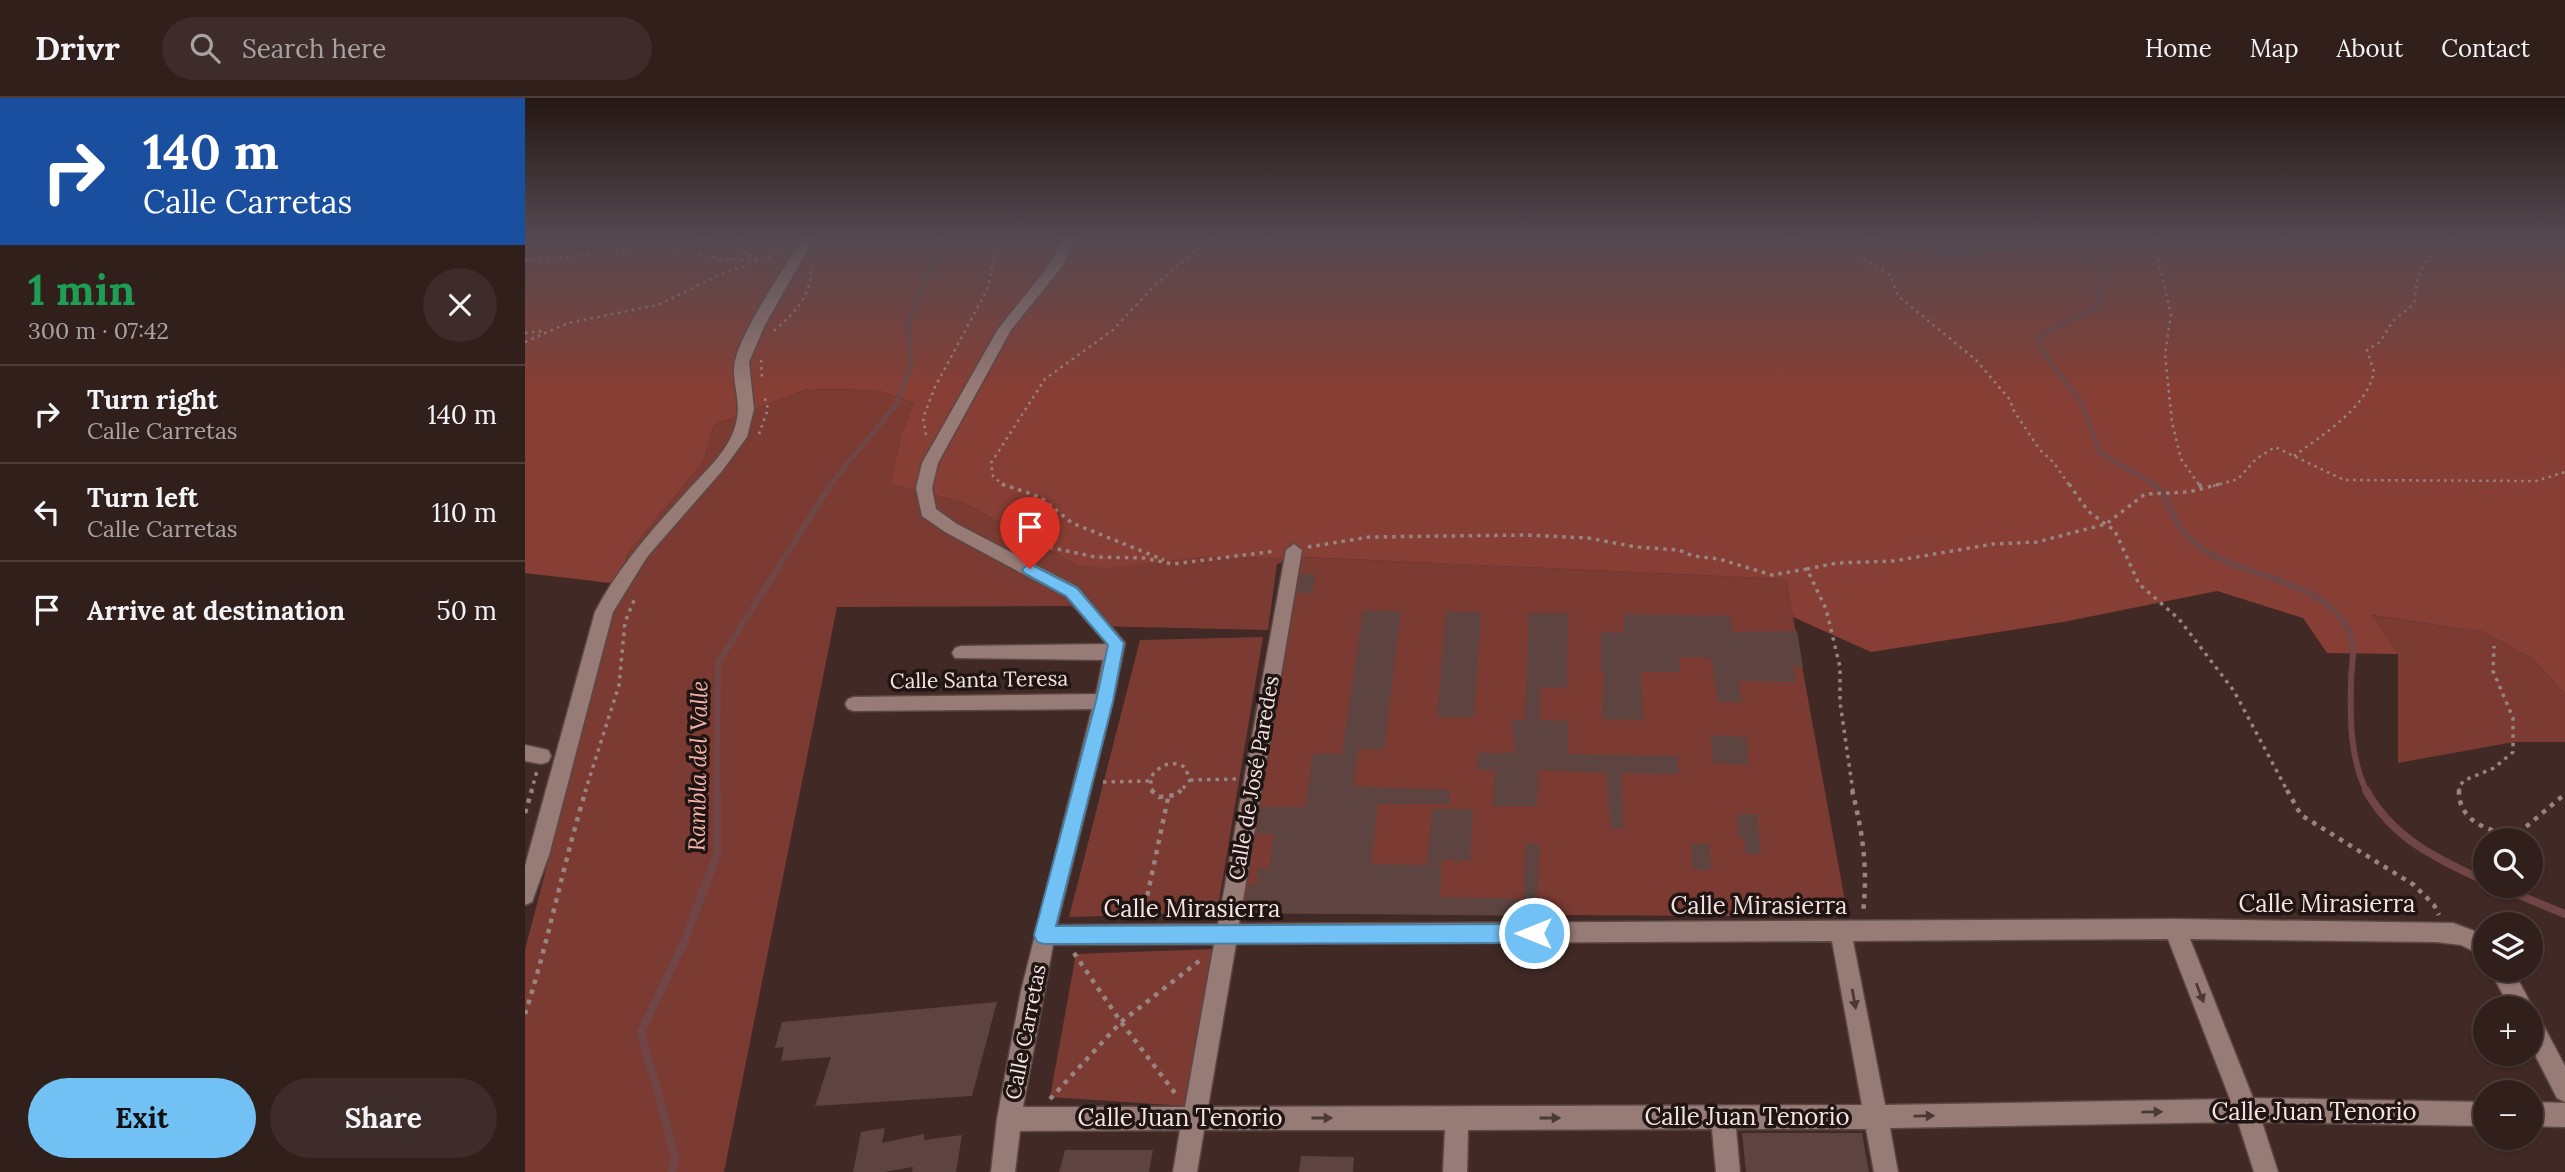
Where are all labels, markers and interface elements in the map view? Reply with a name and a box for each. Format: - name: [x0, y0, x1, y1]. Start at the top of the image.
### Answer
- search box: [162, 17, 652, 80]
- text: Drivr: [35, 27, 120, 69]
- icon: search: [186, 29, 224, 67]
- text: Search here: [242, 32, 386, 65]
- text: Home: [2145, 33, 2212, 64]
- text: Map: [2250, 33, 2299, 64]
- text: About: [2337, 33, 2403, 64]
- text: Contact: [2441, 33, 2530, 64]
- text: 140 m: [143, 120, 279, 182]
- icon: right: [28, 126, 119, 217]
- text: Calle Carretas: [143, 181, 352, 222]
- text: 1 min: [28, 263, 135, 317]
- button: close: [423, 268, 497, 342]
- text: 300 m · 07:42: [28, 316, 169, 345]
- text: Turn right: [87, 383, 218, 416]
- icon: right: [28, 395, 66, 433]
- text: 140 m: [427, 398, 497, 431]
- text: Calle Carretas: [87, 416, 237, 445]
- text: Turn left: [87, 481, 198, 514]
- icon: left: [28, 493, 66, 531]
- text: 110 m: [432, 496, 497, 529]
- pin: [1000, 497, 1060, 569]
- icon: arrive: [1011, 508, 1049, 546]
- text: Calle Carretas: [87, 514, 237, 543]
- icon: arrive: [28, 591, 66, 629]
- text: Arrive at destination: [87, 594, 345, 627]
- text: 50 m: [437, 594, 497, 627]
- street label: Calle Santa Teresa: [890, 664, 1069, 695]
- street label: Calle de José Paredes: [1222, 674, 1285, 882]
- water label: Rambla del Valle: [682, 680, 713, 852]
- map controls: [2473, 828, 2543, 1150]
- button: search: [2473, 828, 2543, 898]
- street label: Calle Mirasierra: [2239, 888, 2415, 919]
- street label: Calle Mirasierra: [1671, 890, 1847, 921]
- street label: Calle Mirasierra: [1104, 893, 1280, 924]
- position arrow: [1497, 896, 1571, 970]
- button: layers: [2473, 912, 2543, 982]
- street label: Calle Carretas: [999, 962, 1052, 1102]
- one-way arrow: [2194, 982, 2205, 1003]
- one-way arrow: [1848, 988, 1859, 1010]
- button: +: [2473, 996, 2543, 1066]
- button: Exit: [28, 1078, 256, 1158]
- button: Share: [270, 1078, 497, 1158]
- button: −: [2473, 1080, 2543, 1150]
- street label: Calle Juan Tenorio: [2211, 1096, 2417, 1127]
- street label: Calle Juan Tenorio: [1644, 1101, 1850, 1132]
- street label: Calle Juan Tenorio: [1077, 1102, 1283, 1133]
- one-way arrow: [2141, 1106, 2163, 1118]
- one-way arrow: [1913, 1110, 1935, 1122]
- one-way arrow: [1311, 1112, 1333, 1124]
- one-way arrow: [1539, 1112, 1561, 1124]

